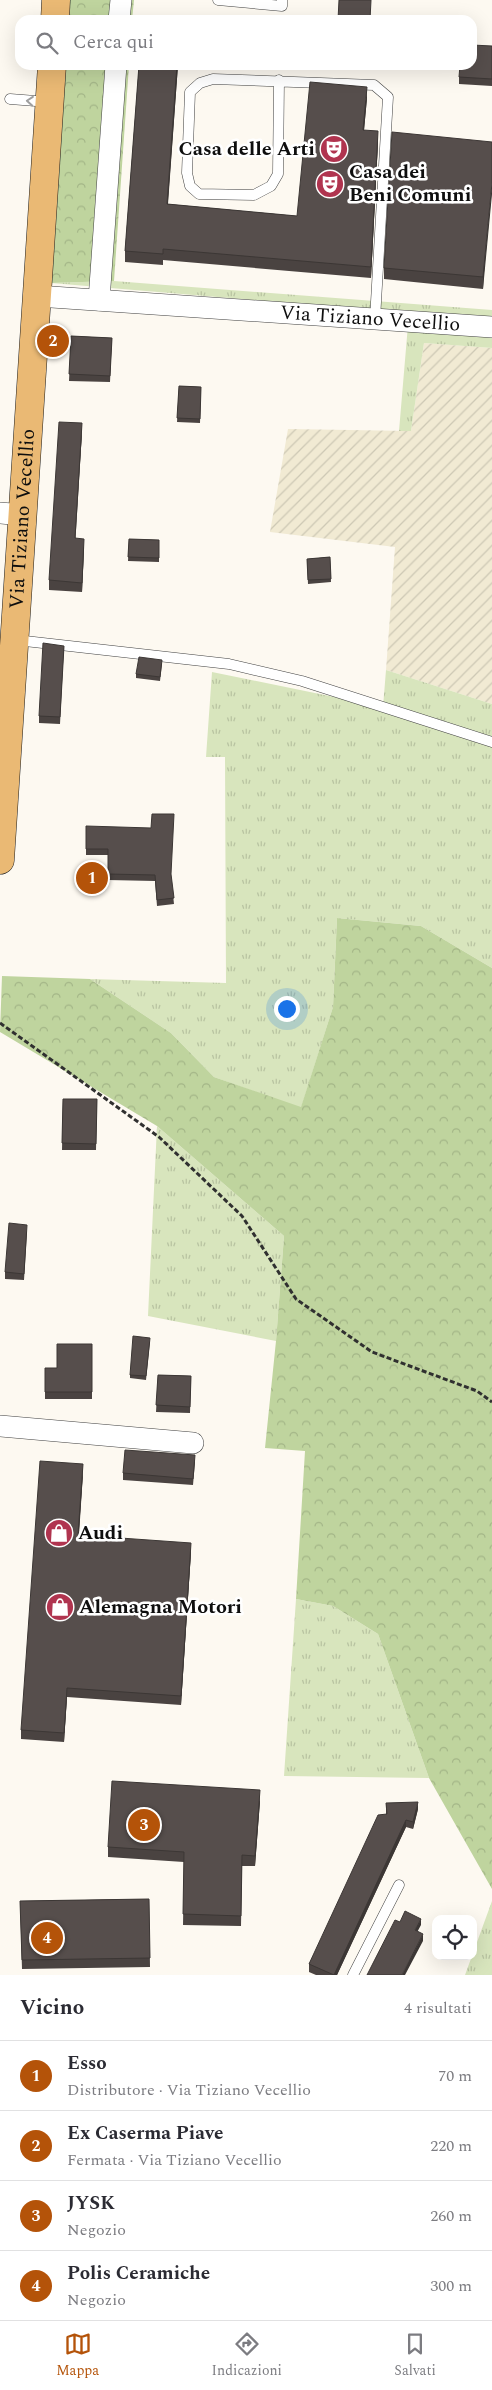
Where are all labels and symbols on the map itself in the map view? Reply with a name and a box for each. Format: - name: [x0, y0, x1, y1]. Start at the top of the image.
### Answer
- one-way arrow: [25, 95, 33, 106]
- place label: Casa delle Arti: [179, 134, 315, 164]
- theatre icon: Casa delle Arti: [319, 134, 349, 164]
- place label: Casa dei Beni Comuni: [349, 157, 471, 210]
- theatre icon: Casa dei Beni Comuni: [315, 169, 345, 199]
- street label: Via Tiziano Vecellio: [279, 298, 461, 340]
- pin: 2: [37, 322, 69, 360]
- street label: Via Tiziano Vecellio: [1, 428, 43, 610]
- pin: 1: [76, 859, 108, 897]
- your location: [274, 996, 300, 1022]
- shop icon: Audi: [44, 1518, 74, 1548]
- place label: Audi: [78, 1518, 123, 1548]
- shop icon: Alemagna Motori: [45, 1592, 75, 1622]
- place label: Alemagna Motori: [79, 1592, 242, 1622]
- pin: 3: [128, 1806, 160, 1844]
- pin: 4: [31, 1919, 63, 1957]

